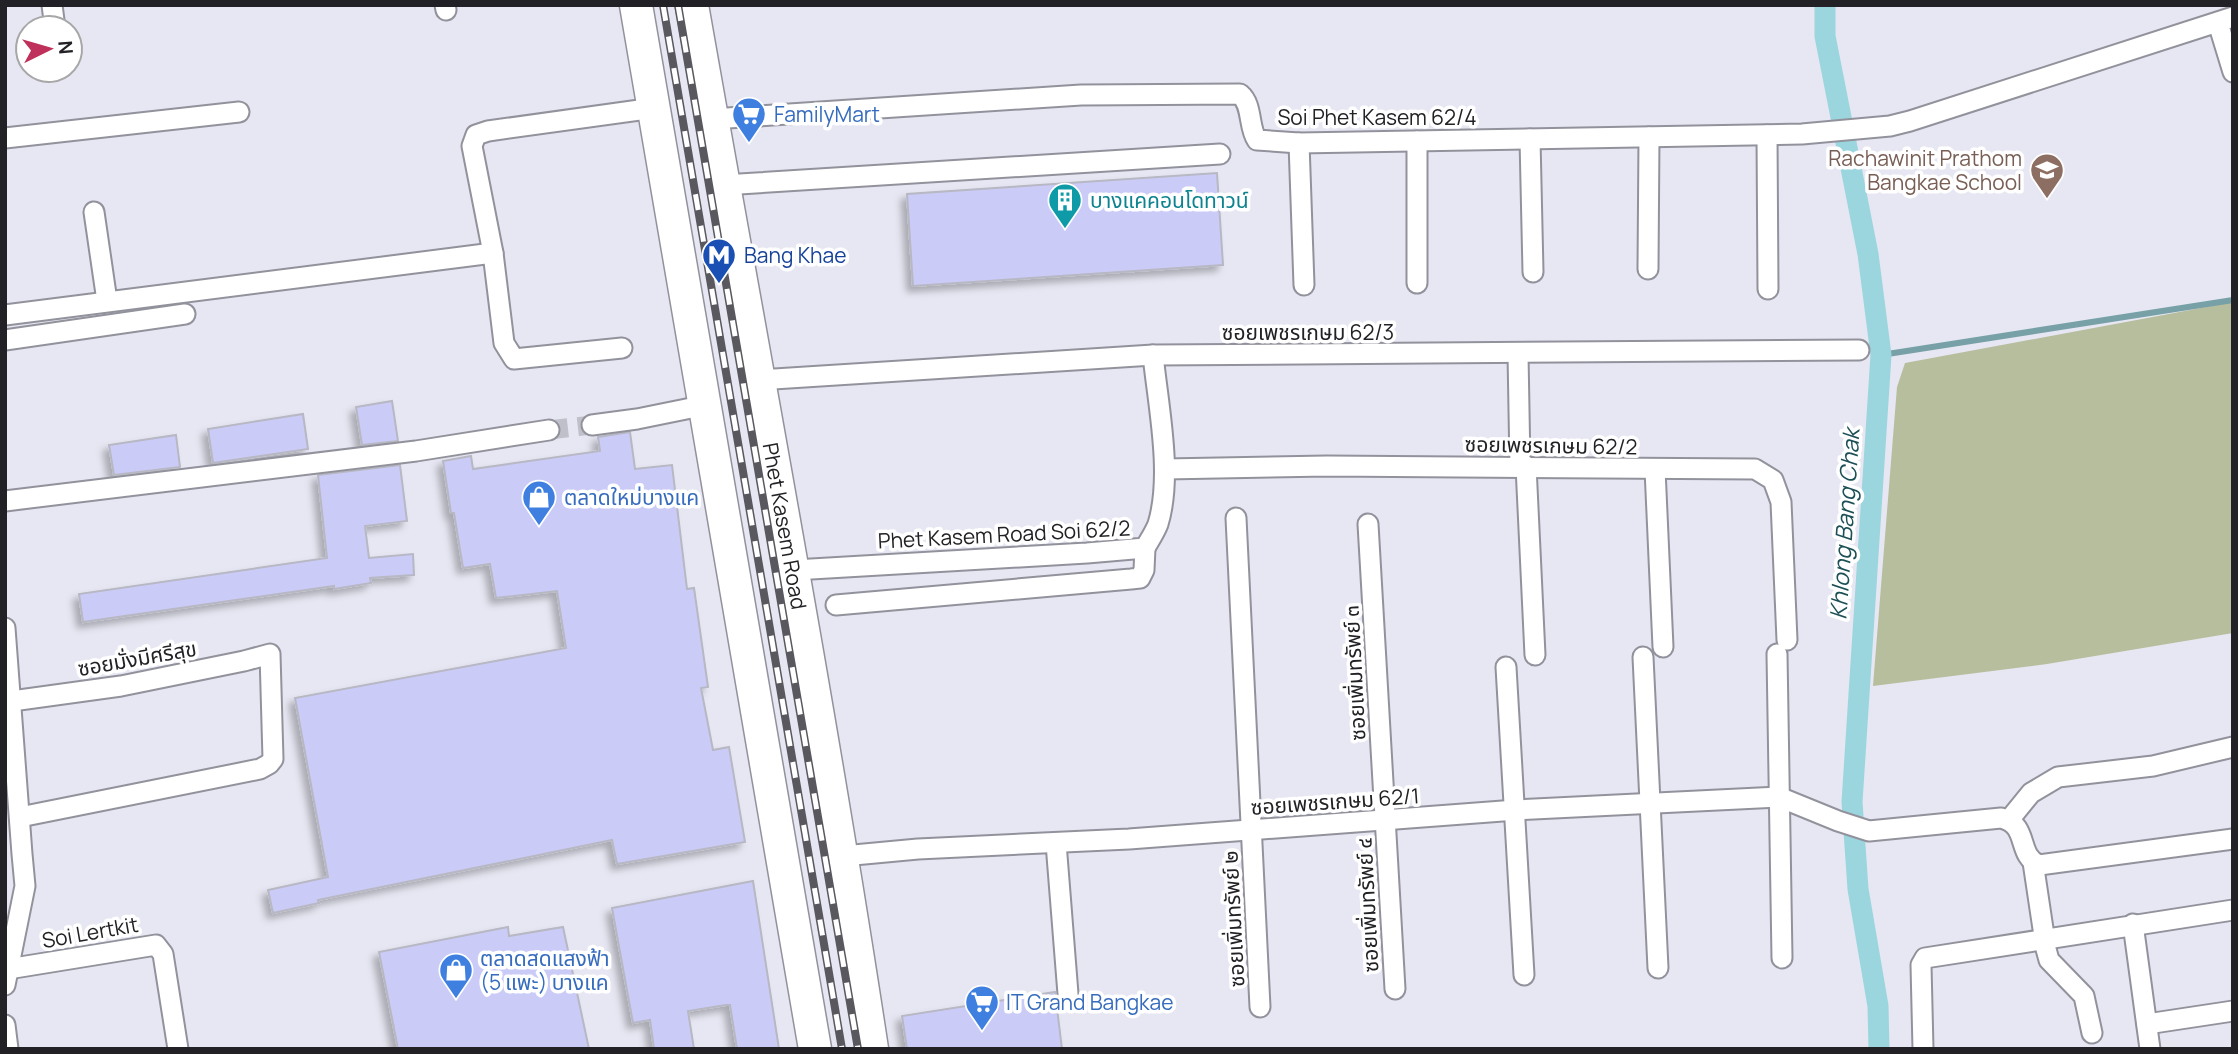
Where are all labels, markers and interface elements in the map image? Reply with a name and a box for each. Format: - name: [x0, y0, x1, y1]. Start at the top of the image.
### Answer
- north arrow: [14, 14, 84, 84]
- text: N: [52, 40, 79, 55]
- supermarket icon: FamilyMart: [730, 95, 768, 144]
- place label: FamilyMart: [774, 100, 880, 128]
- street label: Soi Phet Kasem 62/4: [1277, 103, 1477, 131]
- place label: Rachawinit Prathom Bangkae School: [1828, 144, 2022, 196]
- school or university icon: Rachawinit Prathom Bangkae School: [2028, 151, 2066, 200]
- building icon: บางแคคอนโดทาวน์: [1046, 181, 1084, 230]
- place label: บางแคคอนโดทาวน์: [1090, 186, 1249, 214]
- metro station icon: Bang Khae: [700, 236, 738, 285]
- place label: Bang Khae: [744, 241, 847, 269]
- street label: ซอยเพชรเกษม 62/3: [1222, 318, 1394, 346]
- water label: Khlong Bang Chak: [1821, 424, 1867, 621]
- street label: ซอยเพชรเกษม 62/2: [1464, 429, 1638, 461]
- street label: Phet Kasem Road: [757, 440, 813, 612]
- shop icon: ตลาดใหม่บางแค: [520, 478, 558, 527]
- place label: ตลาดใหม่บางแค: [564, 483, 699, 511]
- street label: Phet Kasem Road Soi 62/2: [877, 513, 1131, 555]
- street label: ซอยเพิ่มทรัพย์ ๓: [1336, 605, 1372, 741]
- street label: ซอยมั่งมีศรีสุข: [75, 634, 199, 682]
- street label: ซอยเพชรเกษม 62/1: [1250, 781, 1420, 821]
- street label: ซอยเพิ่มทรัพย์ ๔: [1349, 837, 1385, 973]
- street label: ซอยเพิ่มทรัพย์ ๒: [1215, 850, 1251, 988]
- street label: Soi Lertkit: [40, 910, 140, 954]
- place label: ตลาดสดแสงฟ้า (5 แพะ) บางแค: [480, 944, 610, 996]
- shop icon: ตลาดสดแสงฟ้า (5 แพะ) บางแค: [437, 951, 475, 1000]
- supermarket icon: IT Grand Bangkae: [963, 983, 1001, 1032]
- place label: IT Grand Bangkae: [1006, 988, 1173, 1016]

